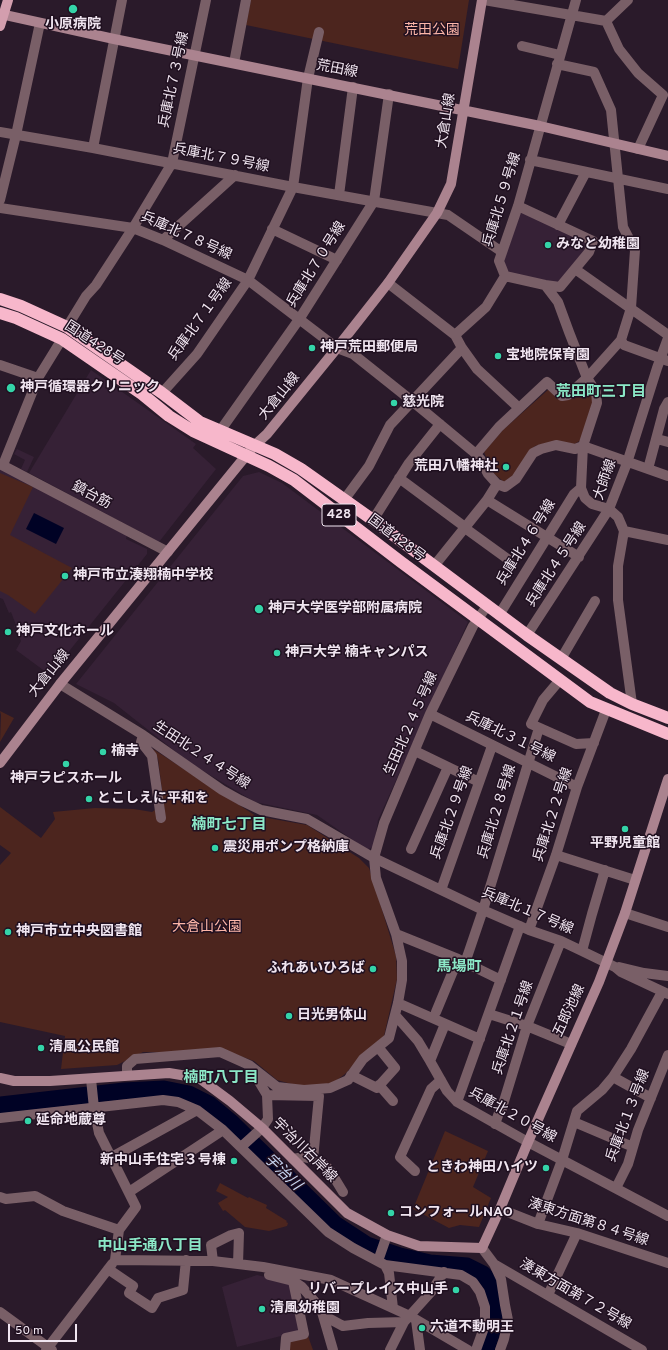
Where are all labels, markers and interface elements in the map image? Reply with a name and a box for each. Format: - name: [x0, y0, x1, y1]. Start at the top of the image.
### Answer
- marker: 小原病院: [67, 3, 79, 15]
- place label: 小原病院: [45, 17, 101, 33]
- park label: 荒田公園: [404, 23, 460, 39]
- street label: 兵庫北７３号線: [157, 30, 193, 130]
- street label: 荒田線: [315, 58, 359, 82]
- street label: 大倉山線: [434, 92, 460, 150]
- street label: 兵庫北７９号線: [171, 141, 271, 177]
- street label: 兵庫北５９号線: [481, 151, 525, 249]
- street label: 兵庫北７８号線: [138, 209, 234, 265]
- street label: 兵庫北７０号線: [284, 219, 350, 311]
- place label: みなと幼稚園: [556, 237, 640, 253]
- marker: みなと幼稚園: [543, 240, 553, 250]
- street label: 兵庫北７１号線: [165, 275, 237, 365]
- street label: 国道428号: [61, 318, 127, 370]
- place label: 神戸荒田郵便局: [320, 340, 418, 356]
- marker: 神戸荒田郵便局: [307, 343, 317, 353]
- place label: 宝地院保育園: [506, 348, 590, 364]
- marker: 宝地院保育園: [493, 351, 503, 361]
- street label: 大倉山線: [256, 370, 304, 424]
- place label: 神戸循環器クリニック: [20, 380, 160, 396]
- marker: 神戸循環器クリニック: [5, 382, 17, 394]
- district label: 荒田町三丁目: [556, 384, 646, 402]
- place label: 慈光院: [402, 395, 444, 411]
- marker: 慈光院: [389, 398, 399, 408]
- street label: 大師線: [591, 457, 621, 503]
- place label: 荒田八幡神社: [414, 459, 498, 475]
- marker: 荒田八幡神社: [501, 462, 511, 472]
- street label: 鎮台筋: [69, 479, 113, 513]
- street label: 兵庫北４６号線: [494, 497, 560, 589]
- road number: 428: [322, 504, 356, 526]
- street label: 国道428号: [364, 512, 428, 566]
- street label: 兵庫北４５号線: [523, 519, 591, 611]
- place label: 神戸市立湊翔楠中学校: [73, 568, 213, 584]
- marker: 神戸市立湊翔楠中学校: [60, 571, 70, 581]
- place label: 神戸大学医学部附属病院: [268, 601, 422, 617]
- marker: 神戸大学医学部附属病院: [253, 603, 265, 615]
- place label: 神戸文化ホール: [16, 624, 114, 640]
- marker: 神戸文化ホール: [3, 627, 13, 637]
- place label: 神戸大学 楠キャンパス: [285, 645, 428, 661]
- street label: 大倉山線: [26, 647, 74, 701]
- marker: 神戸大学 楠キャンパス: [272, 648, 282, 658]
- street label: 生田北２４５号線: [382, 669, 442, 779]
- street label: 兵庫北３１号線: [462, 709, 558, 767]
- street label: 生田北２４４号線: [149, 718, 253, 794]
- place label: 楠寺: [111, 744, 139, 760]
- marker: 楠寺: [98, 747, 108, 757]
- marker: 神戸ラピスホール: [61, 759, 71, 769]
- street label: 兵庫北２８号線: [476, 763, 520, 861]
- street label: 兵庫北２９号線: [428, 764, 478, 862]
- street label: 兵庫北２２号線: [531, 766, 577, 864]
- place label: 神戸ラピスホール: [10, 771, 122, 787]
- place label: とこしえに平和を: [97, 791, 209, 807]
- marker: とこしえに平和を: [84, 794, 94, 804]
- district label: 楠町七丁目: [192, 817, 266, 835]
- marker: 平野児童館: [620, 824, 630, 834]
- place label: 平野児童館: [590, 836, 660, 852]
- place label: 震災用ポンプ格納庫: [223, 840, 349, 856]
- marker: 震災用ポンプ格納庫: [210, 843, 220, 853]
- street label: 兵庫北１７号線: [479, 885, 575, 939]
- park label: 大倉山公園: [172, 920, 242, 936]
- place label: 神戸市立中央図書館: [16, 924, 142, 940]
- marker: 神戸市立中央図書館: [3, 927, 13, 937]
- district label: 馬場町: [437, 959, 481, 977]
- place label: ふれあいひろば: [267, 961, 365, 977]
- marker: ふれあいひろば: [368, 964, 378, 974]
- street label: 兵庫北２１号線: [490, 979, 538, 1077]
- street label: 五郎池線: [551, 982, 589, 1040]
- place label: 日光男体山: [297, 1008, 367, 1024]
- marker: 日光男体山: [284, 1011, 294, 1021]
- place label: 清風公民館: [49, 1040, 119, 1056]
- marker: 清風公民館: [36, 1043, 46, 1053]
- street label: 兵庫北１３号線: [604, 1067, 654, 1165]
- district label: 楠町八丁目: [184, 1070, 258, 1088]
- street label: 兵庫北２０号線: [465, 1085, 559, 1147]
- place label: 延命地蔵尊: [36, 1113, 106, 1129]
- street label: 宇治川右岸線: [268, 1115, 340, 1187]
- marker: 延命地蔵尊: [23, 1116, 33, 1126]
- water label: 宇治川: [260, 1151, 304, 1195]
- place label: 新中山手住宅３号棟: [100, 1153, 226, 1169]
- marker: 新中山手住宅３号棟: [229, 1156, 239, 1166]
- place label: ときわ神田ハイツ: [426, 1160, 538, 1176]
- marker: ときわ神田ハイツ: [541, 1163, 551, 1173]
- street label: 湊東方面第８４号線: [525, 1196, 651, 1250]
- place label: コンフォールNAO: [399, 1205, 513, 1221]
- marker: コンフォールNAO: [386, 1208, 396, 1218]
- district label: 中山手通八丁目: [98, 1238, 202, 1256]
- street label: 湊東方面第７２号線: [516, 1256, 634, 1334]
- place label: リバープレイス中山手: [308, 1282, 448, 1298]
- marker: リバープレイス中山手: [451, 1285, 461, 1295]
- place label: 清風幼稚園: [270, 1301, 340, 1317]
- marker: 清風幼稚園: [257, 1304, 267, 1314]
- scale bar: [10, 1316, 79, 1342]
- place label: 六道不動明王: [430, 1320, 514, 1336]
- text: 50 m: [15, 1323, 43, 1339]
- marker: 六道不動明王: [417, 1323, 427, 1333]

